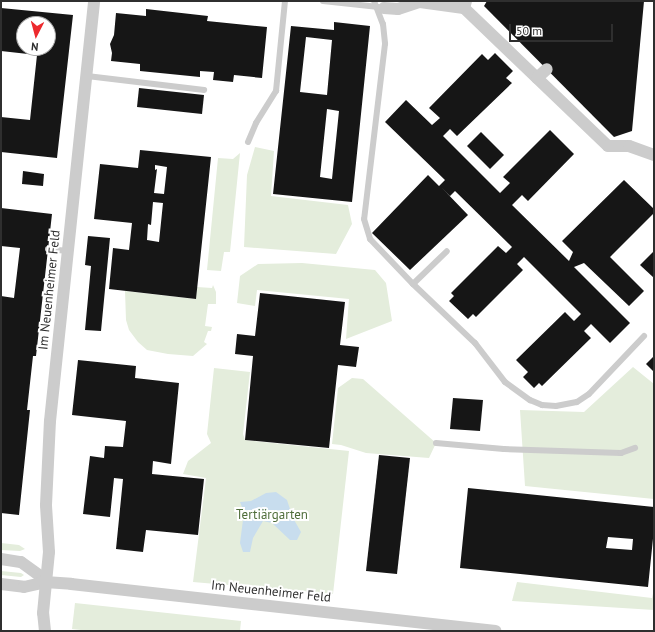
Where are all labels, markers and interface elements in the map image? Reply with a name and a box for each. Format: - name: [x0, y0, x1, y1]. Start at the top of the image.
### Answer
- north arrow: [16, 16, 56, 56]
- scale bar: [511, 16, 615, 42]
- text: 50 m: [516, 23, 542, 38]
- text: N: [31, 40, 39, 54]
- street label: Im Neuenheimer Feld: [36, 229, 64, 351]
- park label: Tertiärgarten: [236, 507, 308, 523]
- street label: Im Neuenheimer Feld: [210, 578, 332, 606]

